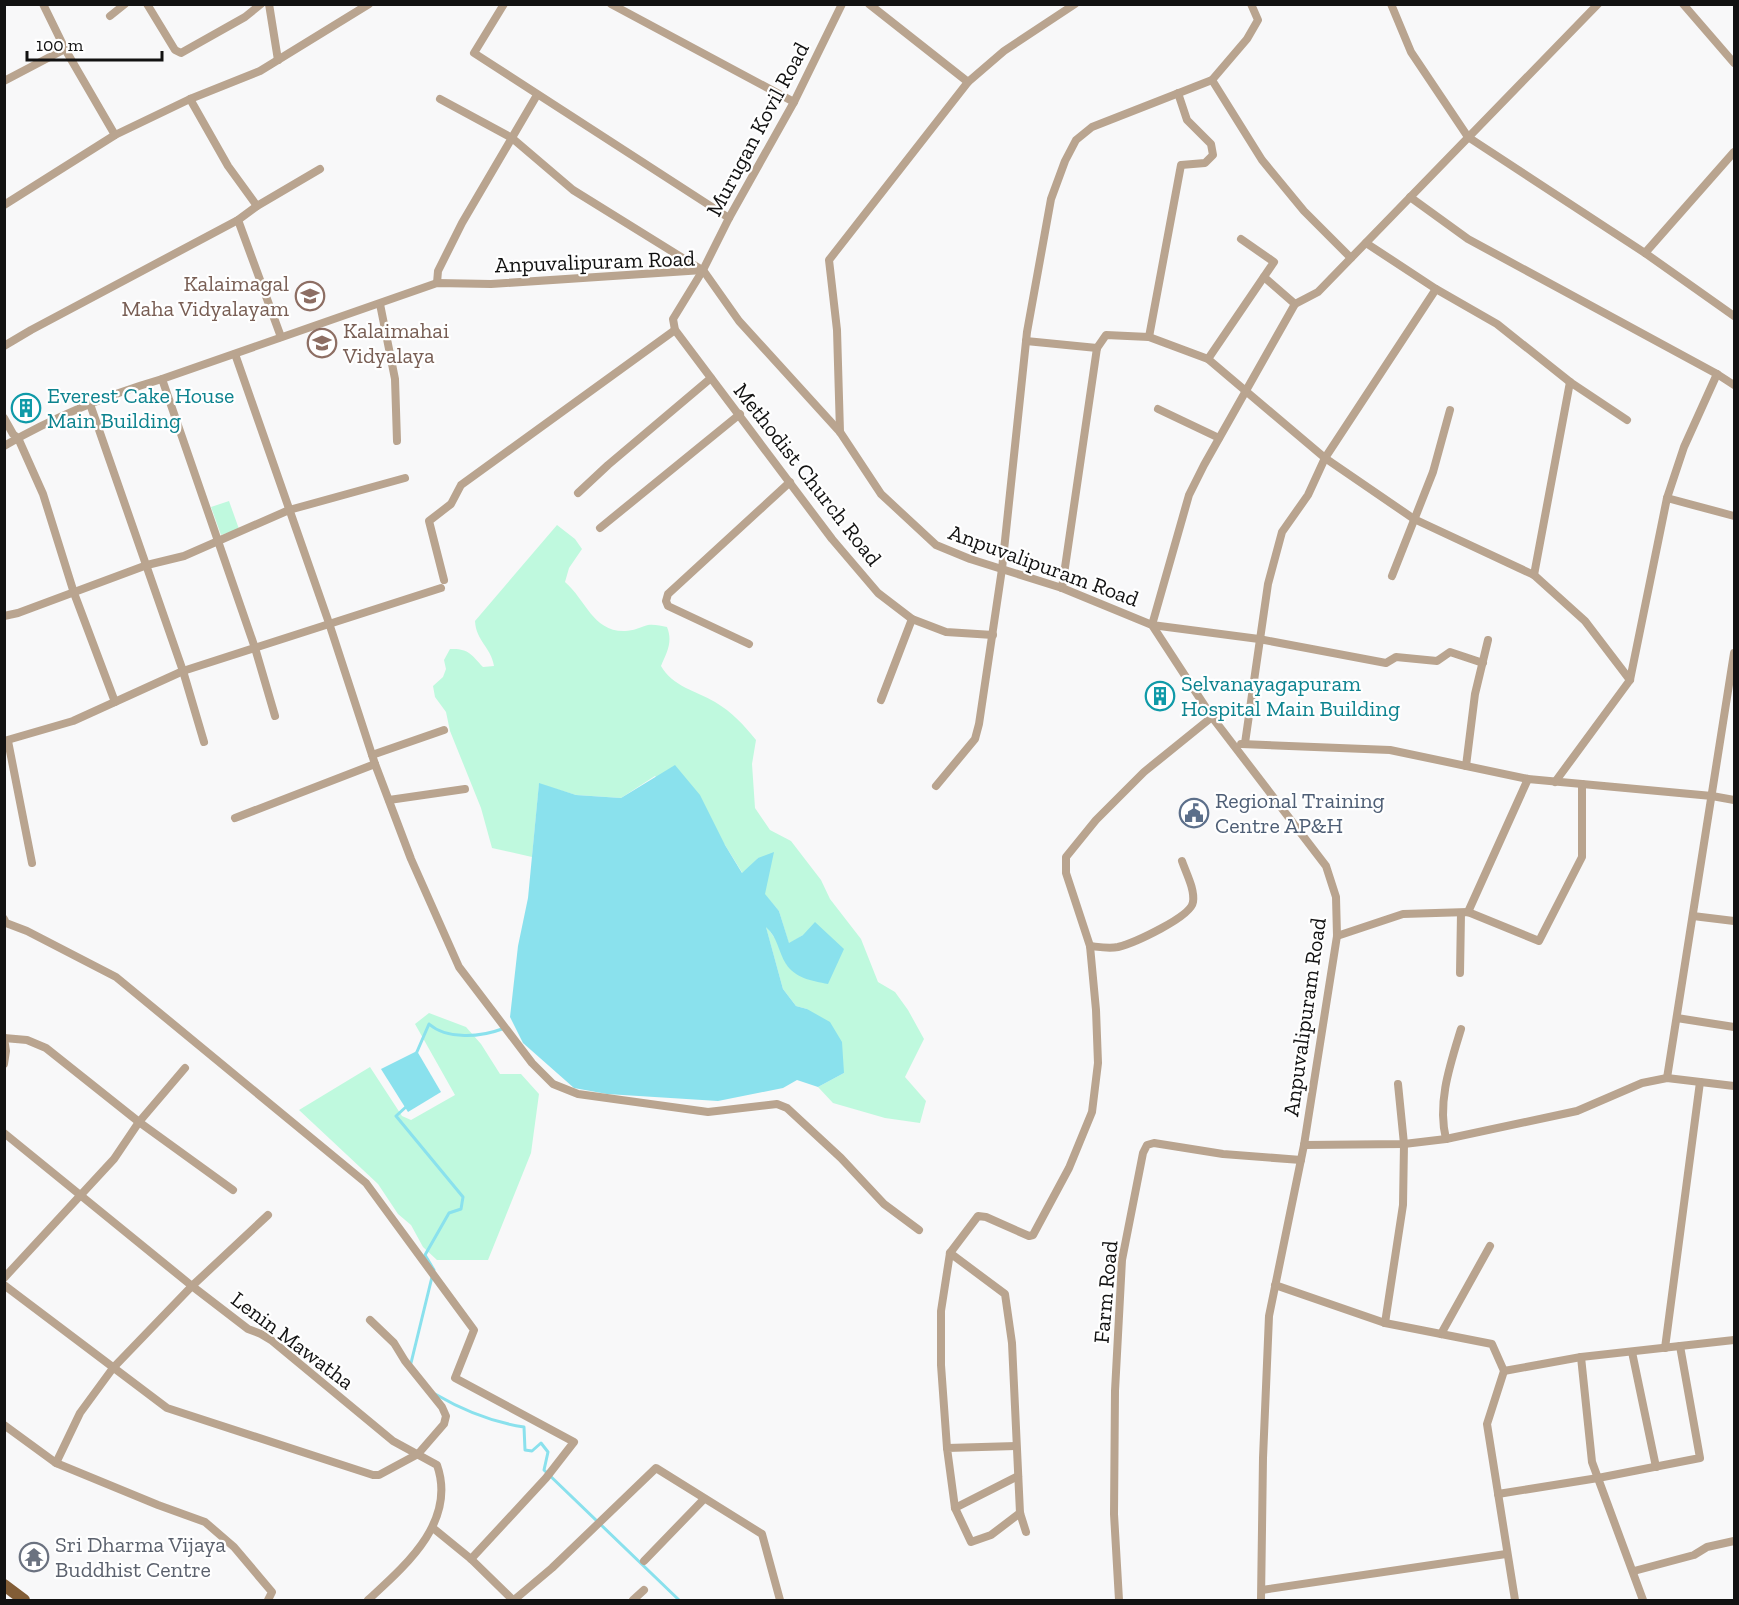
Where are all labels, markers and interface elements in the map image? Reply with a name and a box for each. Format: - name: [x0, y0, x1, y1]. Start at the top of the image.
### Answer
- scale bar: [27, 24, 162, 62]
- text: 100 m: [36, 34, 84, 56]
- street label: Murugan Kovil Road: [700, 38, 815, 221]
- street label: Anpuvalipuram Road: [494, 245, 696, 278]
- place label: Kalaimagal Maha Vidyalayam: [121, 270, 289, 322]
- school or university icon: Kalaimagal Maha Vidyalayam: [294, 280, 326, 312]
- place label: Kalaimahai Vidyalaya: [342, 317, 449, 369]
- school or university icon: Kalaimahai Vidyalaya: [306, 327, 338, 359]
- street label: Methodist Church Road: [728, 377, 887, 571]
- place label: Everest Cake House Main Building: [47, 382, 234, 434]
- building icon: Everest Cake House Main Building: [10, 392, 42, 424]
- street label: Anpuvalipuram Road: [945, 519, 1143, 612]
- place label: Selvanayagapuram Hospital Main Building: [1181, 670, 1400, 722]
- building icon: Selvanayagapuram Hospital Main Building: [1144, 680, 1176, 712]
- place label: Regional Training Centre AP&H: [1215, 787, 1385, 839]
- public building icon: Regional Training Centre AP&H: [1178, 797, 1210, 829]
- street label: Anpuvalipuram Road: [1277, 916, 1332, 1118]
- street label: Farm Road: [1088, 1239, 1123, 1345]
- street label: Lenin Mawatha: [226, 1285, 360, 1396]
- place label: Sri Dharma Vijaya Buddhist Centre: [55, 1531, 226, 1583]
- temple icon: Sri Dharma Vijaya Buddhist Centre: [18, 1541, 50, 1573]

